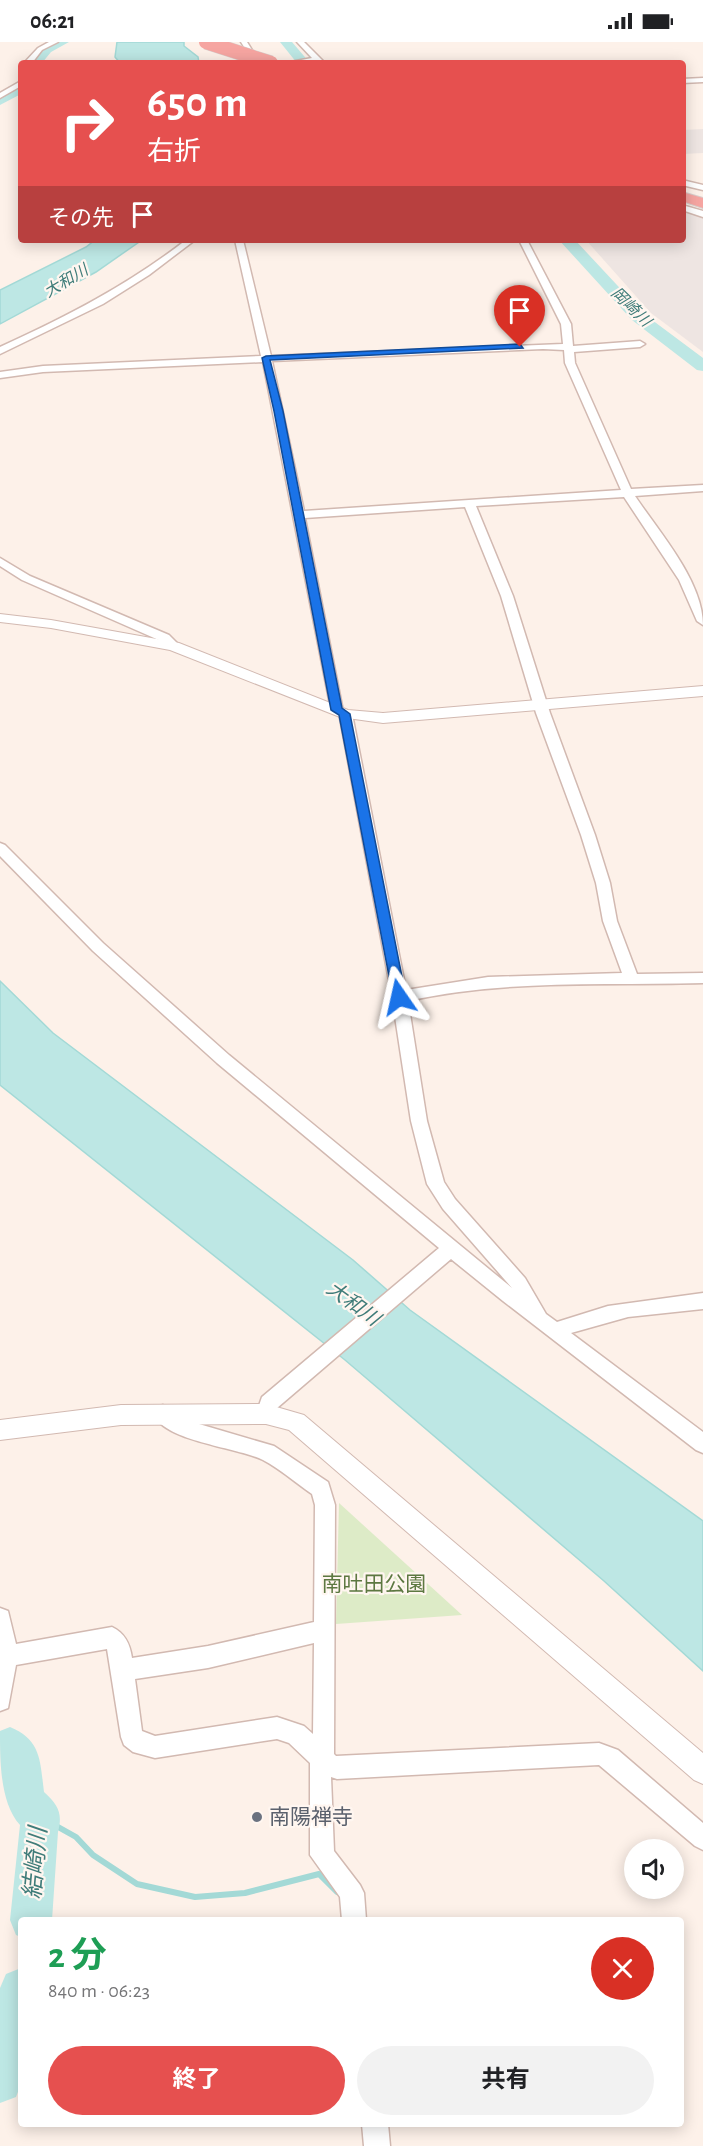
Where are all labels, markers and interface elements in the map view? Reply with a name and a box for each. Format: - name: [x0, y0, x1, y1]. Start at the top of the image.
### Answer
- text: 06:21: [30, 10, 75, 32]
- text: 650 m: [147, 82, 248, 124]
- icon: right: [48, 84, 126, 162]
- text: 右折: [147, 138, 201, 165]
- icon: arrive: [126, 198, 159, 231]
- text: その先: [48, 207, 114, 229]
- water label: 大和川: [41, 260, 92, 300]
- water label: 岡崎川: [608, 284, 656, 331]
- pin: [494, 285, 545, 347]
- icon: arrive: [503, 294, 536, 327]
- position arrow: [367, 965, 431, 1029]
- water label: 大和川: [323, 1277, 385, 1331]
- park label: 南吐田公園: [322, 1573, 427, 1595]
- place label: 南陽禅寺: [269, 1806, 353, 1828]
- marker: 南陽禅寺: [250, 1810, 264, 1824]
- water label: 結崎川: [19, 1823, 51, 1900]
- map controls: [624, 1839, 684, 1899]
- button: sound: [624, 1839, 684, 1899]
- button: close: [591, 1937, 654, 2000]
- text: 2 分: [48, 1938, 106, 1974]
- text: 840 m · 06:23: [48, 1981, 150, 2001]
- button: 終了: [48, 2046, 345, 2115]
- button: 共有: [357, 2046, 654, 2115]

